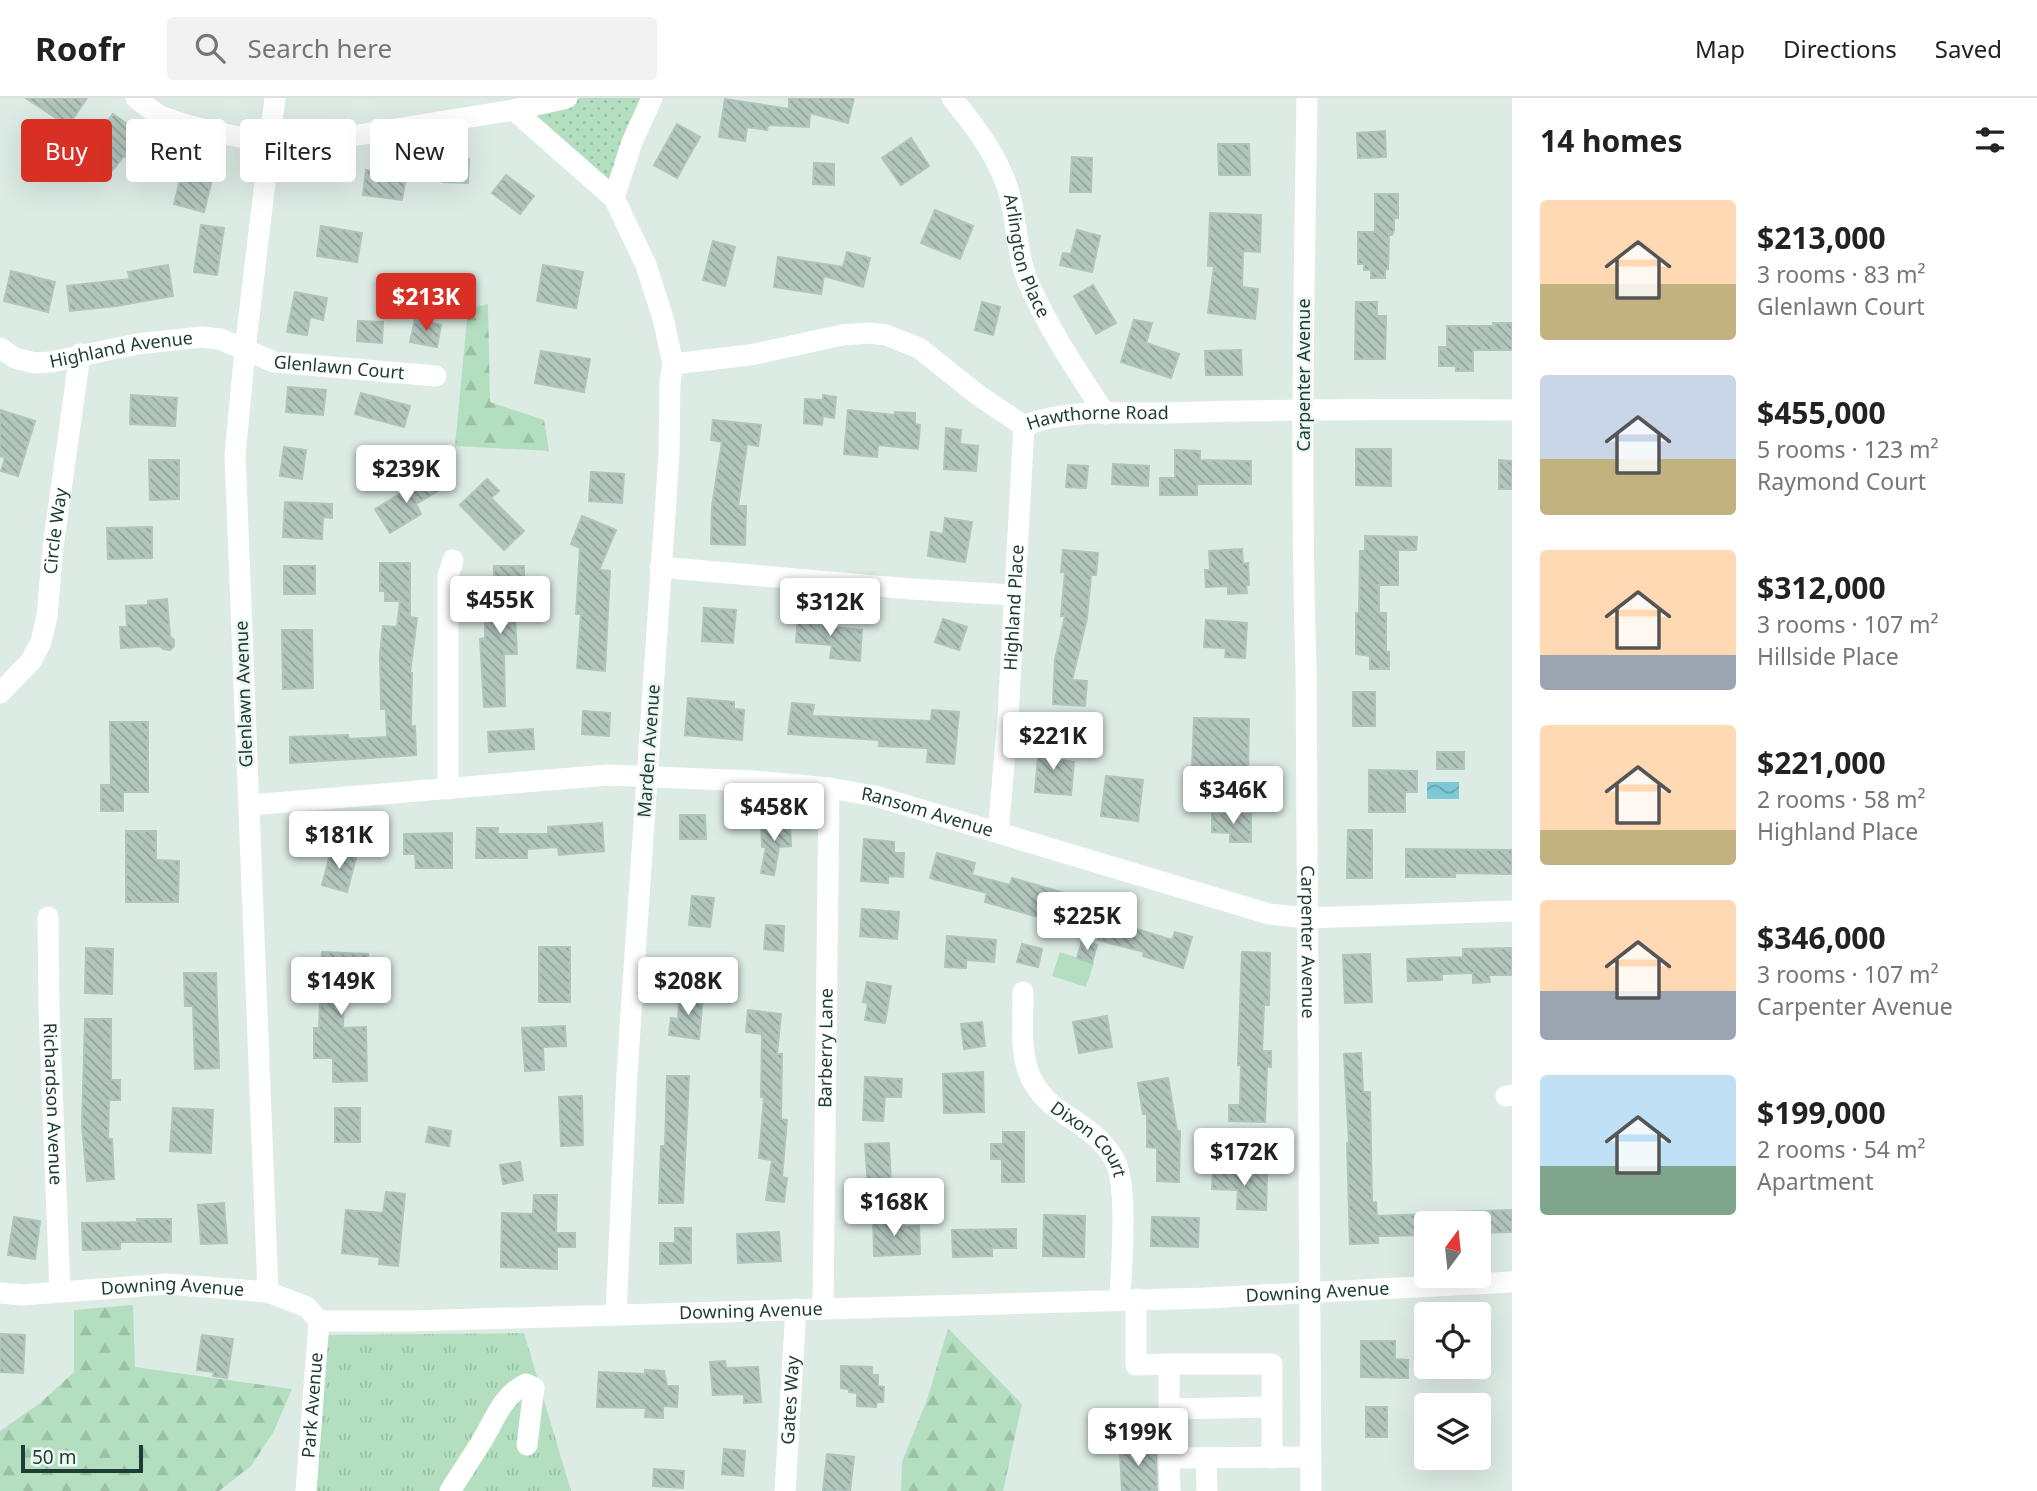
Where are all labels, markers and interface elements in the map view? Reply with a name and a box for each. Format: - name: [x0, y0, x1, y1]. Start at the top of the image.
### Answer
- search box: [167, 17, 657, 80]
- text: Roofr: [35, 26, 125, 71]
- icon: search: [191, 29, 229, 67]
- text: Search here: [247, 30, 392, 66]
- text: Map: [1695, 32, 1745, 65]
- text: Directions: [1783, 32, 1897, 65]
- text: Saved: [1935, 32, 2002, 65]
- chip: Buy: [21, 119, 112, 182]
- chip: Rent: [126, 119, 226, 182]
- chip: Filters: [240, 119, 356, 182]
- chip: New: [370, 119, 468, 182]
- text: 14 homes: [1540, 120, 1683, 161]
- icon: filters: [1971, 121, 2009, 159]
- street label: Arlington Place: [999, 191, 1056, 322]
- text: $213,000: [1757, 217, 1886, 258]
- icon: home: [1596, 228, 1680, 312]
- text: 3 rooms · 83 m²: [1757, 258, 1926, 290]
- pin: $213K: [377, 274, 475, 333]
- text: $213K: [392, 280, 460, 312]
- text: Glenlawn Court: [1757, 290, 1924, 322]
- street label: Carpenter Avenue: [1291, 298, 1315, 452]
- street label: Highland Avenue: [47, 325, 194, 373]
- street label: Glenlawn Court: [273, 349, 406, 384]
- text: $455,000: [1757, 392, 1886, 433]
- street label: Hawthorne Road: [1023, 400, 1169, 435]
- icon: home: [1596, 403, 1680, 487]
- text: 5 rooms · 123 m²: [1757, 433, 1939, 465]
- pin: $239K: [357, 446, 455, 505]
- text: $239K: [372, 452, 440, 484]
- text: Raymond Court: [1757, 465, 1926, 497]
- street label: Circle Way: [38, 485, 72, 575]
- street label: Highland Place: [998, 544, 1028, 671]
- text: $312,000: [1757, 567, 1886, 608]
- pin: $455K: [451, 576, 549, 636]
- pin: $312K: [781, 578, 879, 638]
- icon: home: [1596, 578, 1680, 662]
- text: $455K: [466, 583, 534, 615]
- text: $312K: [796, 585, 864, 617]
- text: 3 rooms · 107 m²: [1757, 608, 1939, 640]
- street label: Glenlawn Avenue: [228, 620, 258, 768]
- text: Hillside Place: [1757, 640, 1899, 672]
- street label: Marden Avenue: [631, 683, 665, 818]
- pin: $221K: [1004, 712, 1102, 772]
- text: $221K: [1019, 719, 1087, 751]
- text: $221,000: [1757, 742, 1886, 783]
- icon: home: [1596, 753, 1680, 837]
- pin: $346K: [1184, 766, 1282, 826]
- text: $346K: [1199, 773, 1267, 805]
- street label: Ransom Avenue: [860, 781, 997, 842]
- text: 2 rooms · 58 m²: [1757, 783, 1926, 815]
- pin: $458K: [725, 784, 823, 843]
- text: $458K: [740, 790, 808, 822]
- pin: $181K: [290, 812, 388, 871]
- text: Highland Place: [1757, 815, 1918, 847]
- text: $181K: [305, 818, 373, 850]
- street label: Carpenter Avenue: [1296, 865, 1321, 1019]
- pin: $225K: [1038, 892, 1136, 952]
- text: $225K: [1053, 899, 1121, 931]
- text: $346,000: [1757, 917, 1886, 958]
- icon: home: [1596, 928, 1680, 1012]
- pin: $149K: [292, 958, 390, 1017]
- pin: $208K: [639, 958, 737, 1017]
- text: 3 rooms · 107 m²: [1757, 958, 1939, 990]
- text: $149K: [307, 964, 375, 996]
- text: $208K: [654, 964, 722, 996]
- street label: Barberry Lane: [812, 988, 838, 1108]
- text: Carpenter Avenue: [1757, 990, 1953, 1022]
- street label: Richardson Avenue: [39, 1022, 69, 1186]
- text: $199,000: [1757, 1092, 1886, 1133]
- street label: Dixon Court: [1046, 1095, 1133, 1180]
- icon: home: [1596, 1103, 1680, 1187]
- pin: $172K: [1195, 1128, 1293, 1188]
- text: 2 rooms · 54 m²: [1757, 1133, 1926, 1165]
- text: $172K: [1210, 1135, 1278, 1167]
- text: Apartment: [1757, 1165, 1874, 1197]
- pin: $168K: [845, 1178, 943, 1238]
- text: $168K: [860, 1185, 928, 1217]
- north arrow: [1414, 1211, 1491, 1288]
- map controls: [1414, 1211, 1491, 1470]
- street label: Downing Avenue: [100, 1271, 245, 1301]
- street label: Downing Avenue: [1245, 1275, 1390, 1307]
- street label: Downing Avenue: [679, 1296, 823, 1324]
- button: locate: [1414, 1302, 1491, 1379]
- street label: Park Avenue: [296, 1351, 328, 1459]
- street label: Gates Way: [775, 1354, 804, 1445]
- button: layers: [1414, 1393, 1491, 1470]
- pin: $199K: [1089, 1408, 1187, 1468]
- text: $199K: [1104, 1415, 1172, 1447]
- scale bar: [21, 1442, 144, 1474]
- text: 50 m: [32, 1444, 76, 1470]

